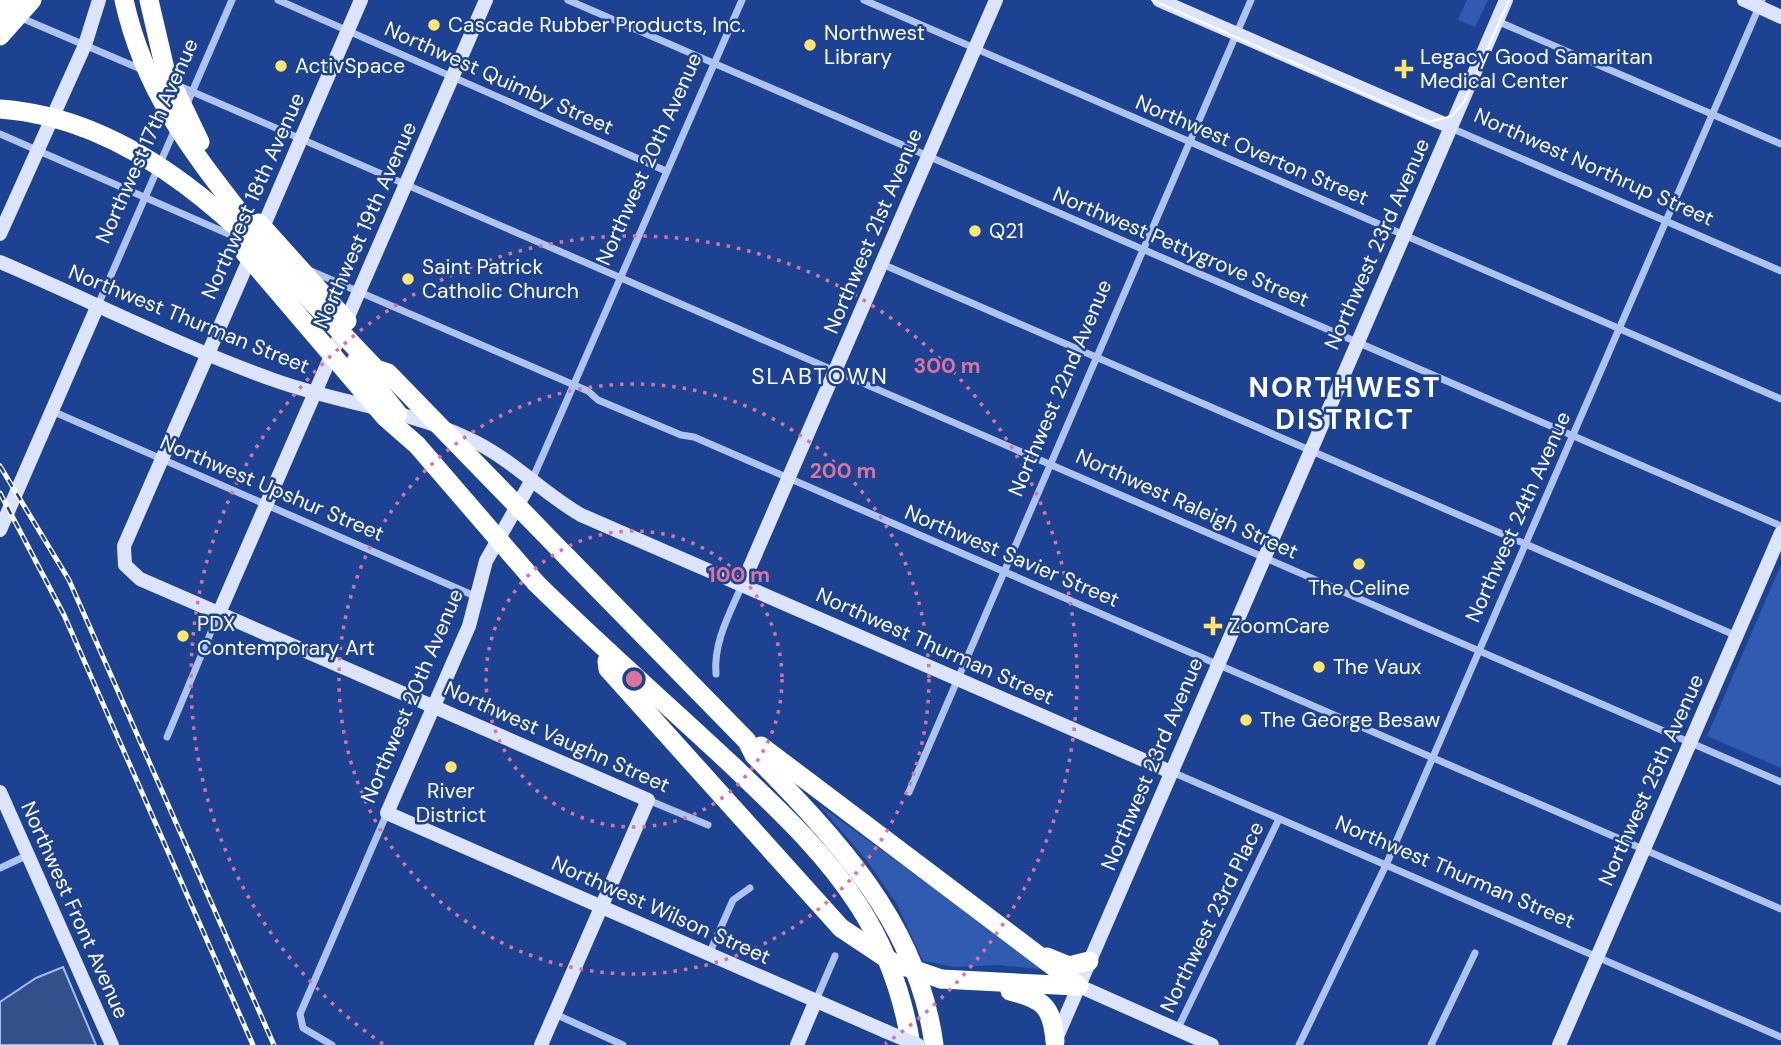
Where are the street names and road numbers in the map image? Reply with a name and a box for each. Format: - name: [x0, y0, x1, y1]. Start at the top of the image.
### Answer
- street label: Northwest Quimby Street: [380, 15, 618, 141]
- street label: Northwest 17th Avenue: [89, 34, 205, 248]
- street label: Northwest 20th Avenue: [589, 48, 709, 270]
- street label: Northwest 18th Avenue: [195, 88, 311, 304]
- street label: Northwest Overton Street: [1131, 88, 1373, 212]
- street label: Northwest Northrup Street: [1470, 101, 1718, 233]
- street label: Northwest 19th Avenue: [307, 117, 423, 333]
- street label: Northwest 21st Avenue: [817, 124, 929, 338]
- street label: Northwest 23rd Avenue: [1318, 134, 1436, 354]
- street label: Northwest Pettygrove Street: [1049, 180, 1313, 314]
- street label: Northwest Thurman Street: [64, 258, 314, 380]
- street label: Northwest 22nd Avenue: [1002, 275, 1118, 501]
- street label: Northwest 24th Avenue: [1459, 407, 1577, 627]
- street label: Northwest Upshur Street: [156, 428, 388, 548]
- street label: Northwest Raleigh Street: [1071, 442, 1303, 566]
- street label: Northwest Savier Street: [900, 498, 1124, 614]
- street label: Northwest Thurman Street: [812, 581, 1058, 711]
- street label: Northwest 20th Avenue: [354, 585, 470, 807]
- street label: Northwest 23rd Avenue: [1094, 653, 1210, 875]
- street label: Northwest 25th Avenue: [1592, 670, 1710, 890]
- street label: Northwest Vaughn Street: [440, 675, 674, 799]
- street label: Northwest Front Avenue: [14, 797, 136, 1023]
- street label: Northwest Thurman Street: [1331, 809, 1579, 935]
- street label: Northwest 23rd Place: [1154, 817, 1270, 1017]
- street label: Northwest Wilson Street: [547, 849, 775, 971]

